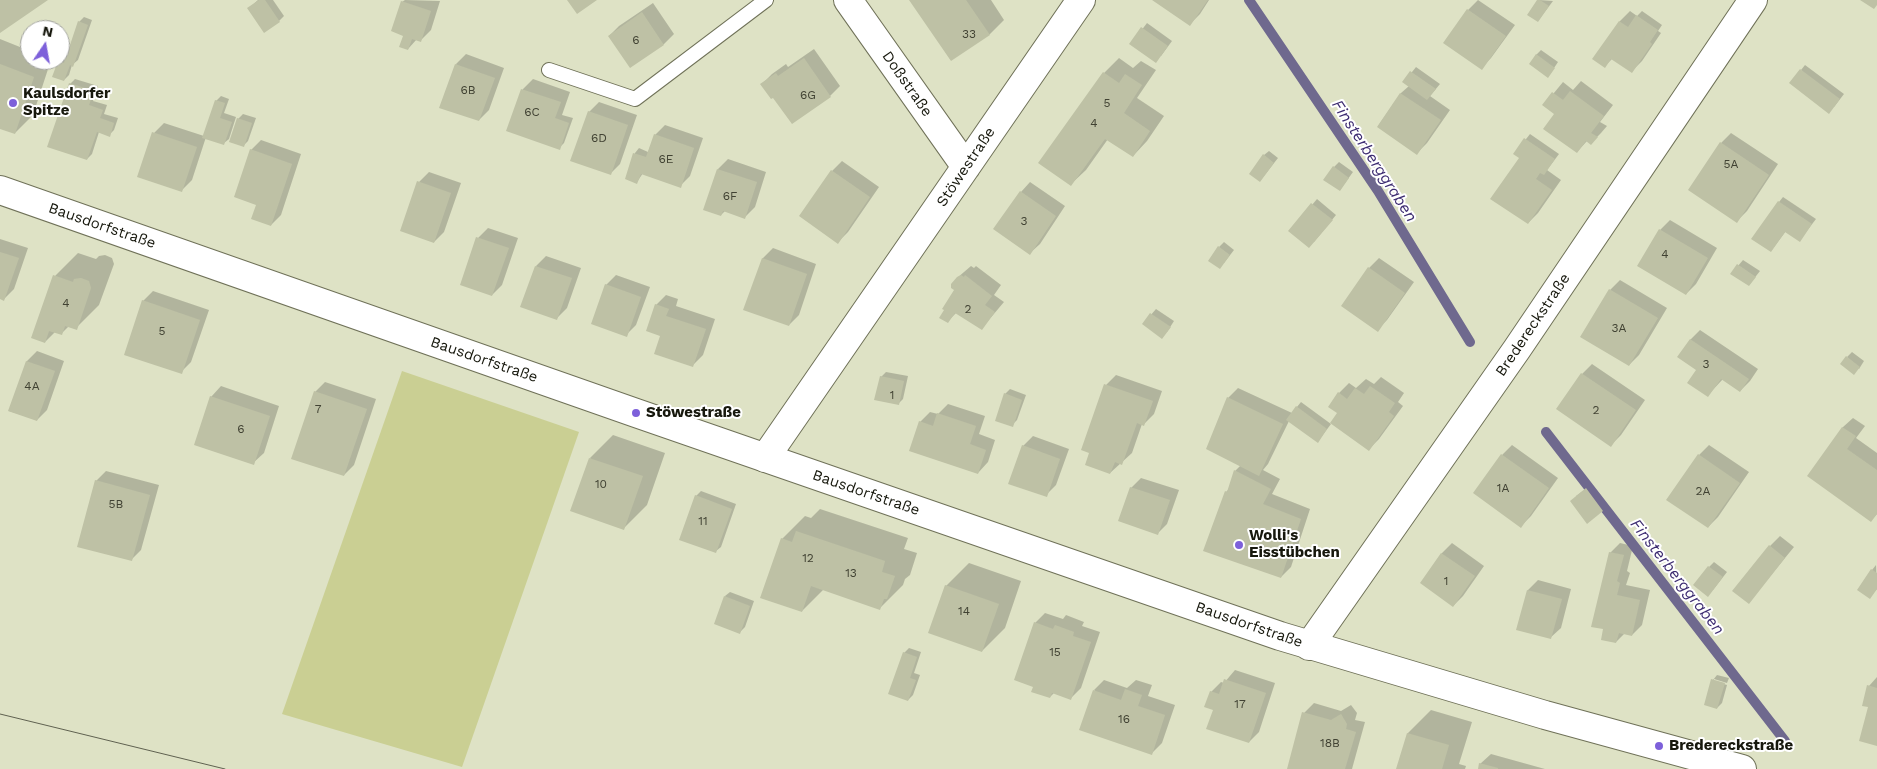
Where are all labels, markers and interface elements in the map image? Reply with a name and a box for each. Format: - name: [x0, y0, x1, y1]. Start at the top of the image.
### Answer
- north arrow: [20, 20, 70, 70]
- text: N: [41, 22, 55, 40]
- house number: 33: [962, 27, 976, 41]
- house number: 6: [632, 33, 640, 47]
- street label: Doßstraße: [878, 48, 936, 120]
- house number: 6B: [460, 83, 476, 97]
- place label: Kaulsdorfer Spitze: [23, 85, 110, 120]
- house number: 6G: [800, 88, 816, 102]
- house number: 5: [1104, 96, 1110, 110]
- water label: Finsterberggraben: [1327, 96, 1421, 226]
- marker: Kaulsdorfer Spitze: [7, 97, 19, 109]
- house number: 6C: [524, 105, 540, 119]
- house number: 4: [1090, 116, 1098, 130]
- street label: Stöwestraße: [933, 124, 999, 210]
- house number: 6D: [591, 131, 607, 145]
- house number: 6E: [659, 152, 673, 166]
- house number: 5A: [1724, 157, 1738, 171]
- house number: 6F: [723, 189, 737, 203]
- street label: Bausdorfstraße: [46, 199, 158, 253]
- house number: 3: [1021, 214, 1027, 228]
- house number: 4: [1661, 247, 1669, 261]
- street label: Bredereckstraße: [1492, 270, 1574, 380]
- house number: 4: [62, 296, 70, 310]
- house number: 2: [965, 302, 971, 316]
- house number: 3A: [1612, 321, 1626, 335]
- house number: 5: [159, 324, 165, 338]
- street label: Bausdorfstraße: [428, 333, 540, 387]
- house number: 3: [1703, 357, 1709, 371]
- house number: 4A: [24, 379, 40, 393]
- house number: 1: [890, 388, 894, 402]
- house number: 7: [315, 402, 321, 416]
- house number: 2: [1593, 403, 1599, 417]
- place label: Stöwestraße: [646, 404, 741, 422]
- marker: Stöwestraße: [630, 407, 642, 419]
- house number: 6: [237, 422, 245, 436]
- street label: Bausdorfstraße: [810, 466, 922, 520]
- house number: 10: [595, 477, 607, 491]
- house number: 1A: [1497, 481, 1509, 495]
- house number: 2A: [1696, 484, 1710, 498]
- house number: 5B: [109, 497, 123, 511]
- house number: 11: [698, 514, 708, 528]
- water label: Finsterberggraben: [1626, 515, 1728, 639]
- place label: Wolli's Eisstübchen: [1249, 527, 1340, 562]
- marker: Wolli's Eisstübchen: [1233, 539, 1245, 551]
- house number: 12: [802, 551, 814, 565]
- house number: 13: [845, 566, 857, 580]
- house number: 1: [1444, 574, 1448, 588]
- street label: Bausdorfstraße: [1193, 598, 1305, 652]
- house number: 14: [958, 604, 970, 618]
- house number: 15: [1049, 645, 1061, 659]
- house number: 17: [1234, 697, 1246, 711]
- house number: 16: [1118, 712, 1130, 726]
- house number: 18B: [1320, 736, 1340, 750]
- place label: Bredereckstraße: [1669, 737, 1793, 755]
- marker: Bredereckstraße: [1653, 740, 1665, 752]

